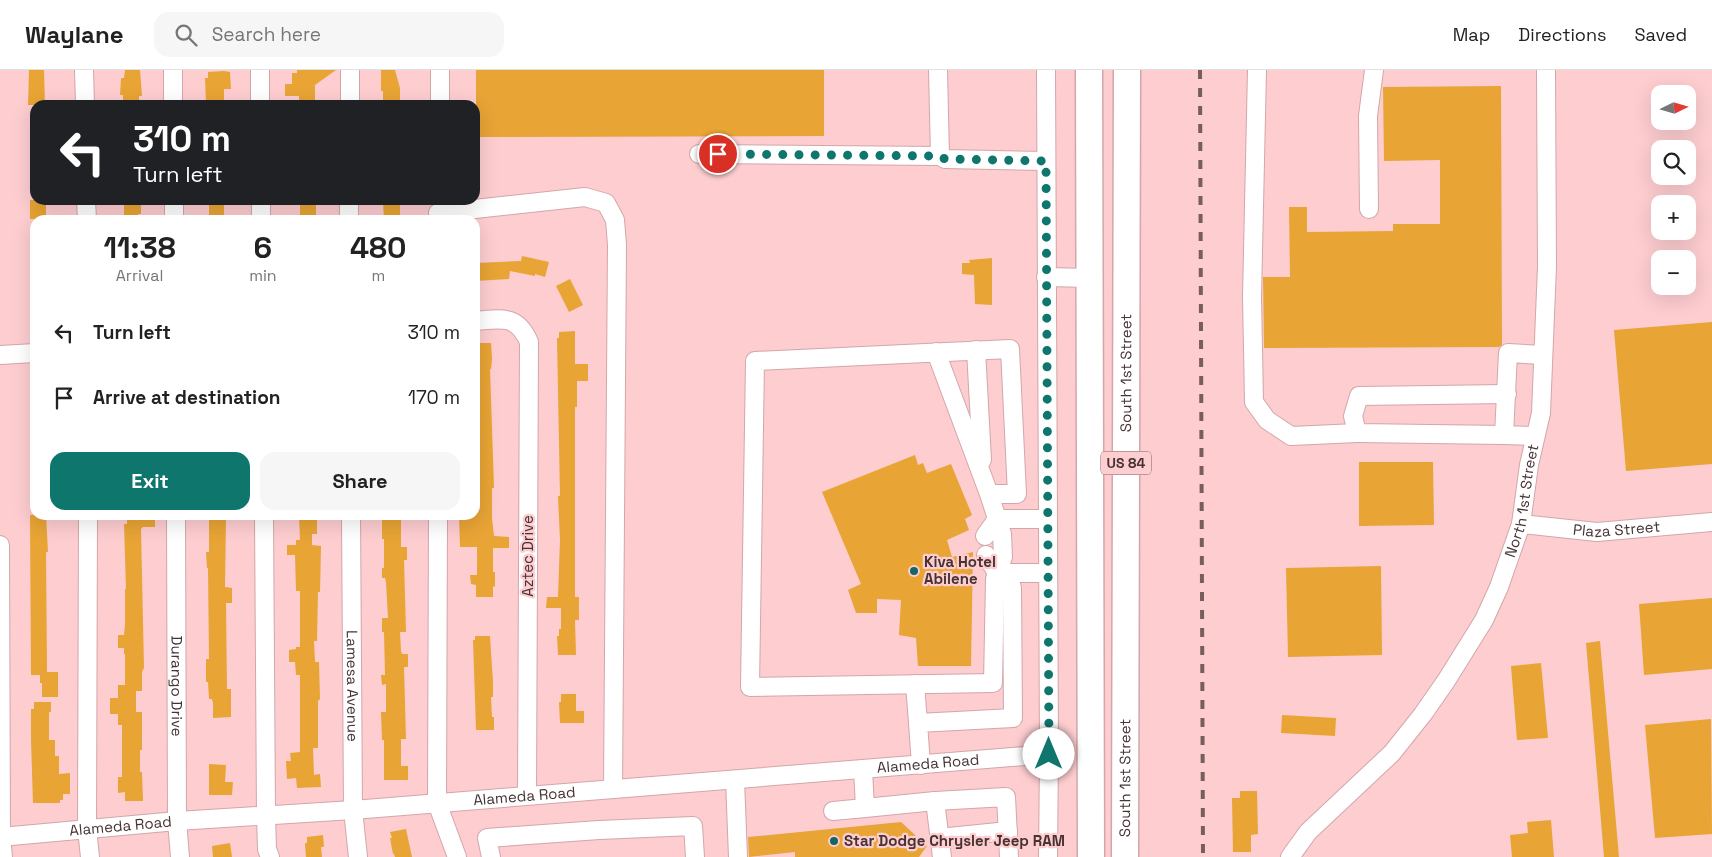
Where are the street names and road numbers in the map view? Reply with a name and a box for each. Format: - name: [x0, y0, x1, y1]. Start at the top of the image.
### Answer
- street label: South 1st Street: [1116, 314, 1135, 432]
- street label: North 1st Street: [1500, 442, 1543, 560]
- road number: US 84: [1101, 452, 1151, 474]
- street label: Aztec Drive: [518, 515, 537, 597]
- street label: Plaza Street: [1572, 517, 1661, 541]
- street label: Lamesa Avenue: [343, 630, 363, 742]
- street label: Durango Drive: [167, 635, 187, 737]
- street label: South 1st Street: [1115, 719, 1134, 837]
- street label: Alameda Road: [876, 750, 980, 777]
- street label: Alameda Road: [472, 782, 576, 809]
- street label: Alameda Road: [69, 812, 172, 840]

